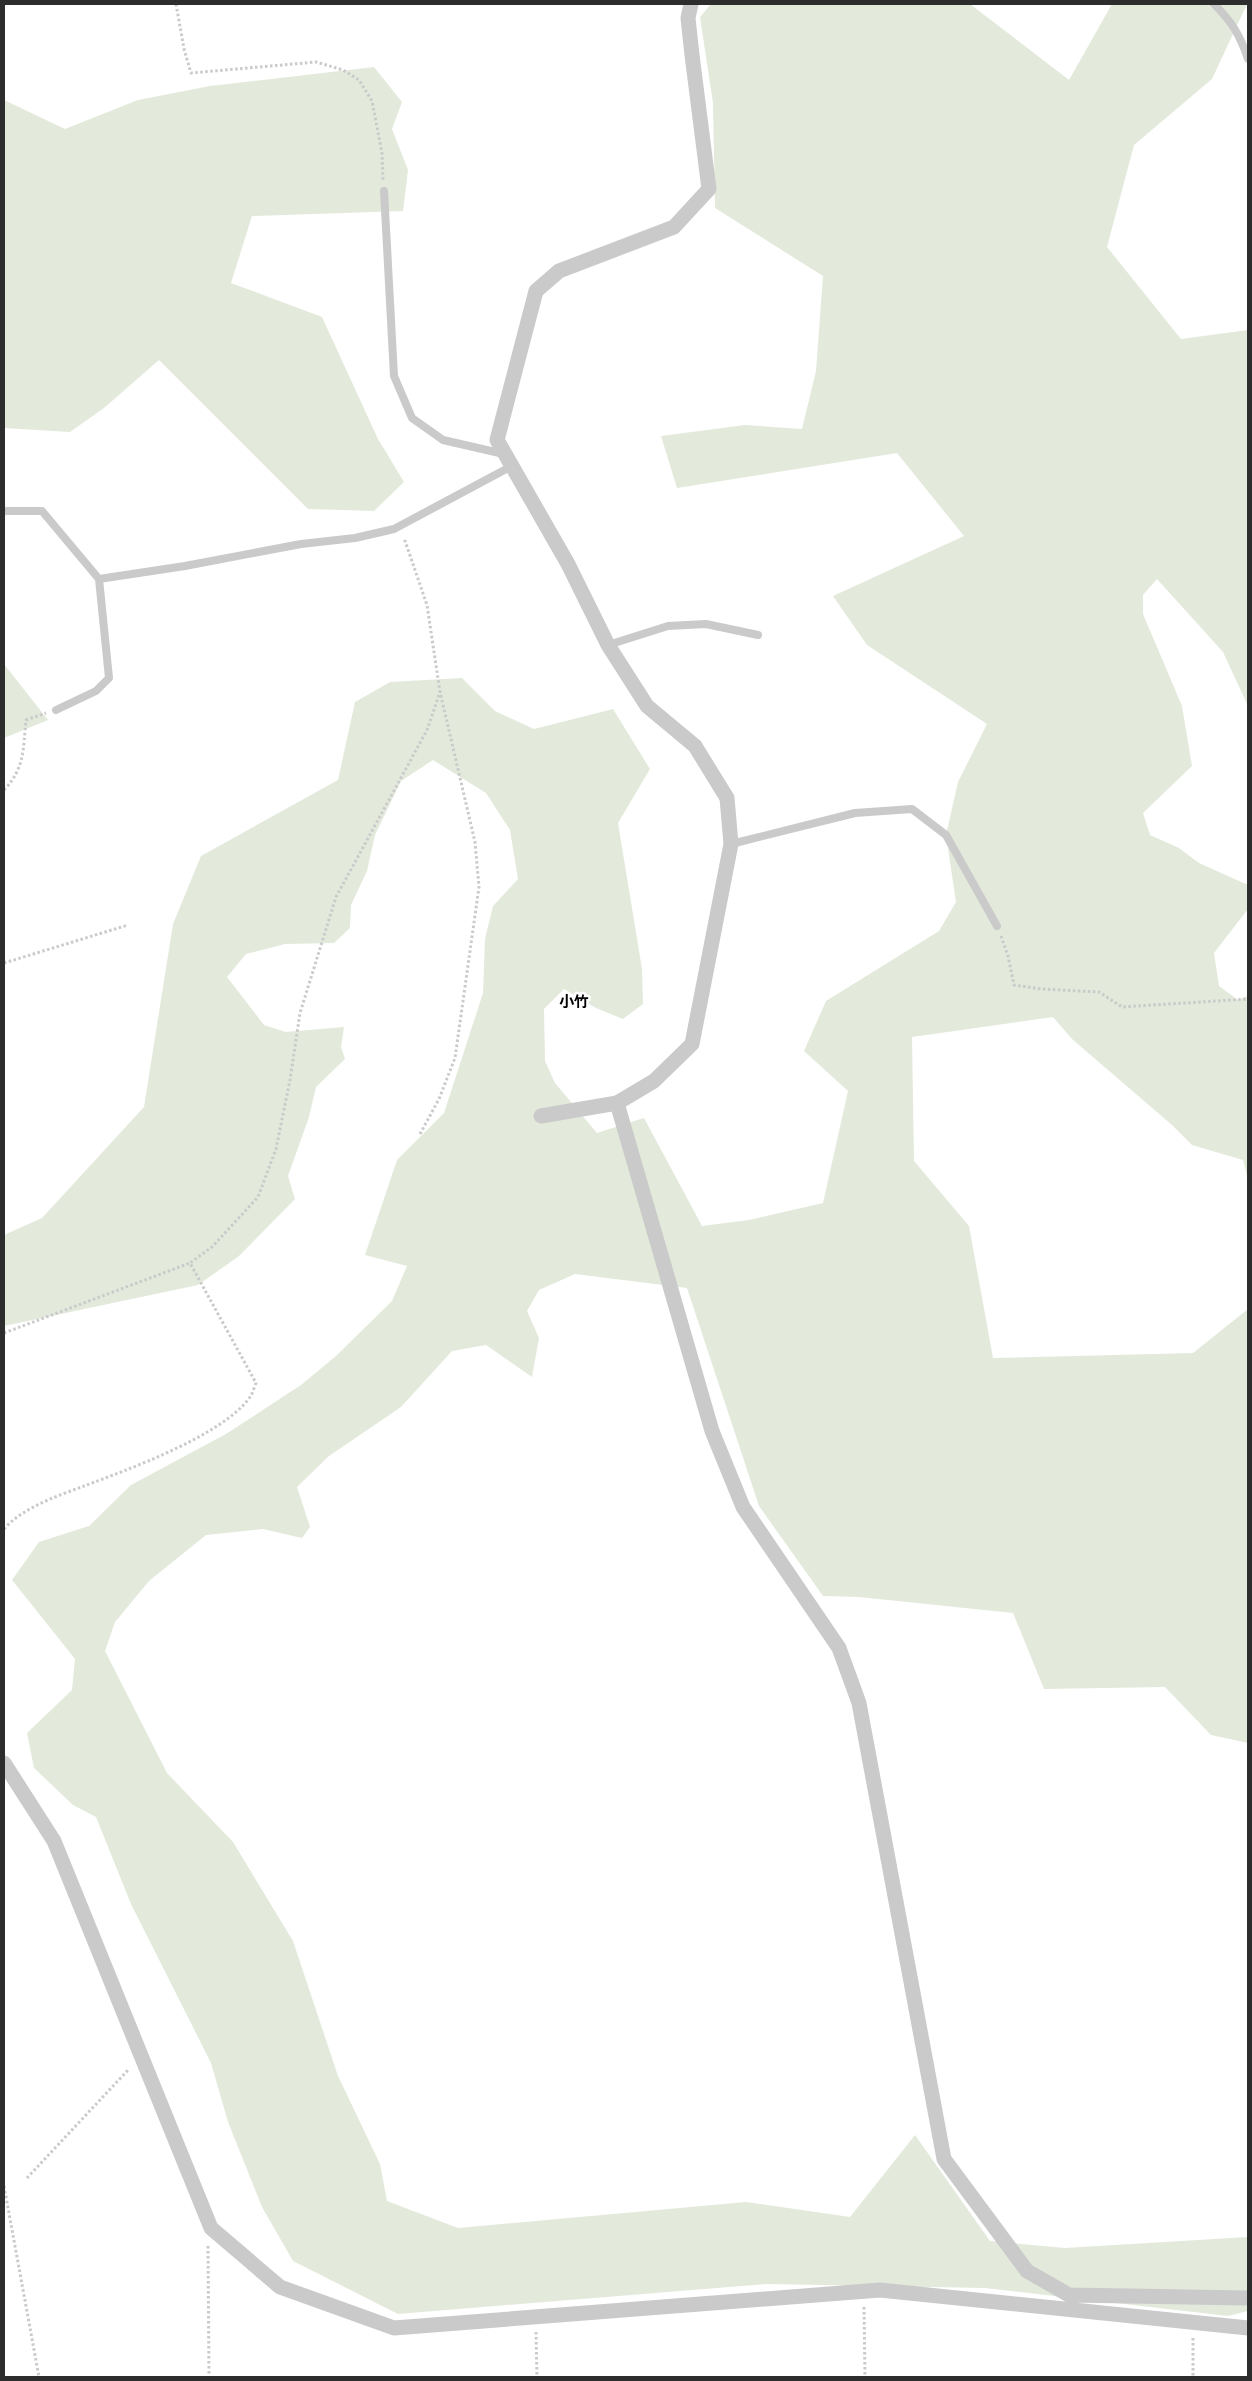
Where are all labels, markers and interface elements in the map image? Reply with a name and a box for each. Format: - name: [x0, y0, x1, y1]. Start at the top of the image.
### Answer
- district label: 小竹: [559, 992, 589, 1010]

